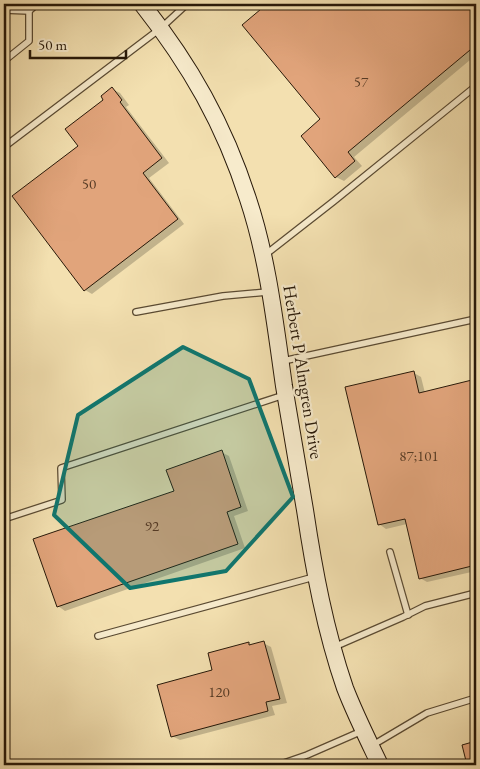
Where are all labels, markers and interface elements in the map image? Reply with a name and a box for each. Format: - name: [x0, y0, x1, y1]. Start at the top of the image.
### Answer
- scale bar: [30, 28, 126, 60]
- text: 50 m: [38, 35, 67, 54]
- house number: 57: [354, 72, 369, 91]
- house number: 50: [82, 174, 96, 193]
- street label: Herbert P Almgren Drive: [278, 283, 329, 461]
- house number: 87;101: [399, 446, 439, 465]
- house number: 92: [145, 516, 160, 535]
- house number: 120: [208, 682, 230, 701]

